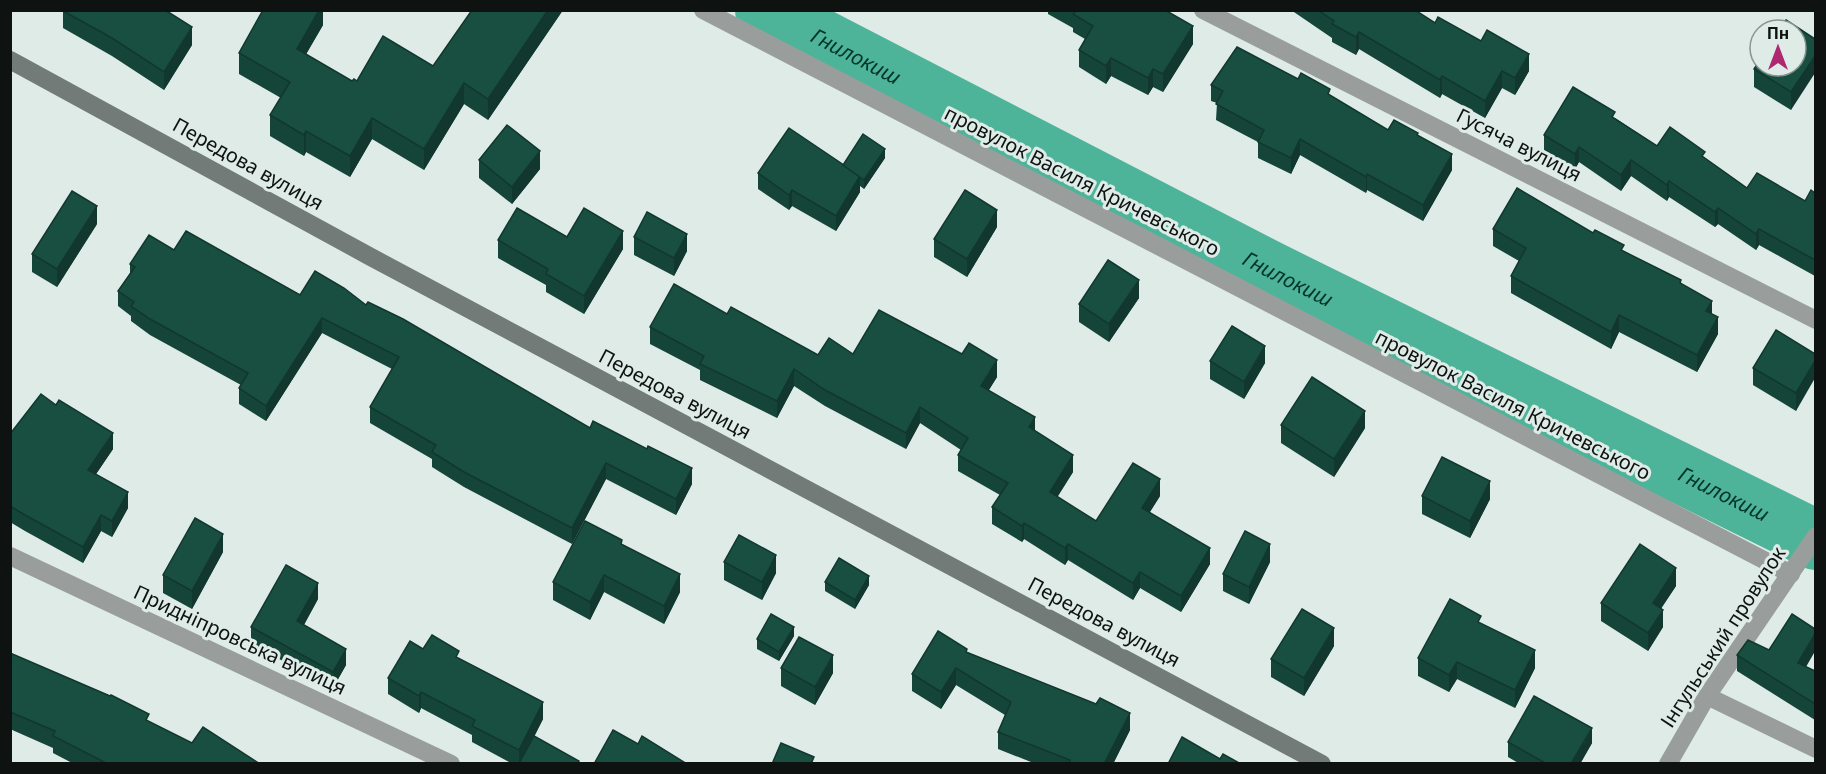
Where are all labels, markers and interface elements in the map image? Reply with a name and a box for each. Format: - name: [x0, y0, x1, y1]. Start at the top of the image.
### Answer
- north arrow: [1748, 18, 1808, 78]
- water label: Гнилокиш: [806, 21, 906, 91]
- text: Пн: [1767, 22, 1789, 44]
- street label: провулок Василя Кричевського: [940, 99, 1224, 262]
- street label: Гусяча вулиця: [1452, 101, 1586, 188]
- street label: Передова вулиця: [168, 111, 328, 216]
- water label: Гнилокиш: [1238, 244, 1338, 313]
- street label: провулок Василя Кричевського: [1371, 323, 1655, 486]
- street label: Передова вулиця: [595, 342, 756, 445]
- water label: Гнилокиш: [1674, 459, 1774, 528]
- street label: Інгульський провулок: [1654, 541, 1791, 732]
- street label: Передова вулиця: [1024, 570, 1185, 673]
- street label: Придніпровська вулиця: [129, 578, 351, 701]

